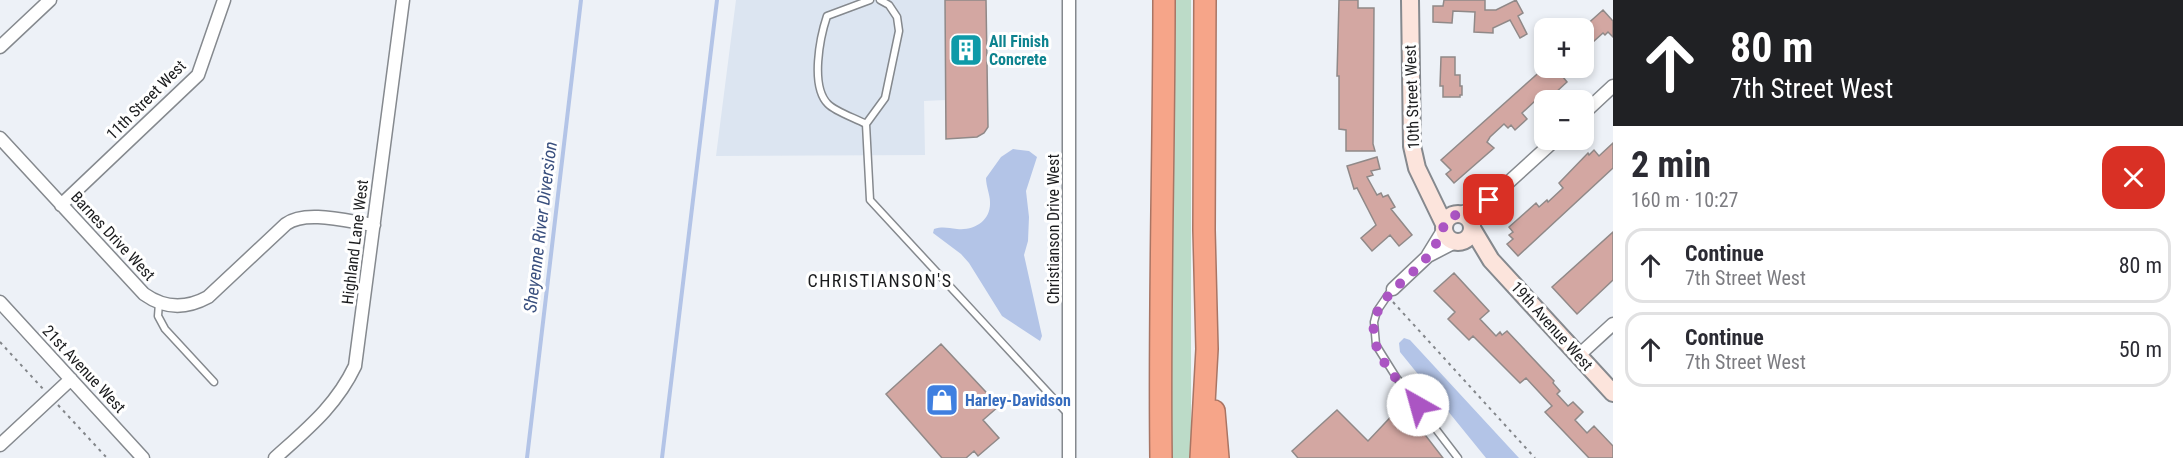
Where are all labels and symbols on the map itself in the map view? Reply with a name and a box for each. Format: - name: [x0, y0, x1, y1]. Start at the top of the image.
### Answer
- building icon: All Finish Concrete: [948, 32, 984, 68]
- place label: All Finish Concrete: [989, 32, 1049, 69]
- street label: 10th Street West: [1401, 44, 1423, 150]
- street label: 11th Street West: [102, 56, 190, 144]
- water label: Sheyenne River Diversion: [519, 140, 561, 314]
- street label: Christianson Drive West: [1044, 154, 1063, 304]
- pin: [1463, 174, 1514, 225]
- street label: Highland Lane West: [338, 178, 372, 305]
- street label: Barnes Drive West: [67, 188, 159, 285]
- district label: CHRISTIANSON'S: [807, 270, 953, 291]
- street label: 19th Avenue West: [1507, 278, 1597, 375]
- street label: 21st Avenue West: [39, 321, 130, 417]
- position arrow: [1386, 373, 1450, 437]
- shop icon: Harley-Davidson: [924, 382, 960, 418]
- place label: Harley-Davidson: [965, 391, 1071, 410]

